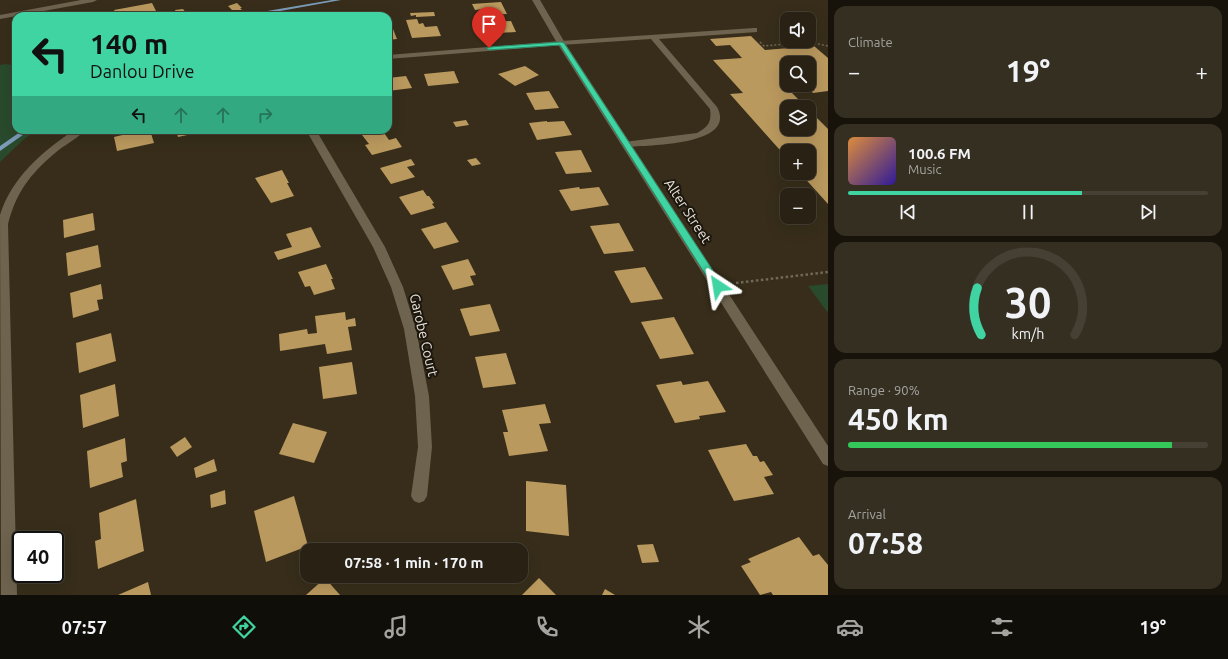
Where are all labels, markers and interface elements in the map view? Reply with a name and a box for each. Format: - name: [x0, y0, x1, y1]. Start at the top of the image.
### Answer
- pin: [472, 7.0, 506, 48]
- map controls: [780, 12, 816, 224]
- button: sound: [780, 12, 816, 48]
- icon: arrive: [478, 13, 500, 35]
- icon: left: [24, 28, 76, 80]
- text: 140 m: [90, 28, 168, 59]
- text: Climate: [848, 35, 893, 49]
- text: 19°: [1006, 54, 1050, 88]
- button: search: [780, 56, 816, 92]
- text: −: [848, 59, 860, 84]
- text: +: [1196, 59, 1208, 84]
- text: Danlou Drive: [90, 61, 194, 81]
- button: layers: [780, 100, 816, 136]
- icon: left: [128, 104, 150, 126]
- icon: ahead: [170, 104, 192, 126]
- icon: ahead: [212, 104, 234, 126]
- icon: right: [254, 104, 276, 126]
- button: +: [780, 144, 816, 180]
- text: 100.6 FM: [908, 145, 971, 162]
- text: Music: [908, 162, 942, 176]
- street label: Alter Street: [661, 176, 715, 247]
- button: −: [780, 188, 816, 224]
- icon: previous: [897, 201, 919, 223]
- icon: pause: [1017, 201, 1039, 223]
- icon: next: [1137, 201, 1159, 223]
- position arrow: [697, 265, 739, 307]
- text: 30: [1005, 279, 1051, 326]
- street label: Garobe Court: [407, 292, 441, 379]
- text: km/h: [1012, 326, 1044, 342]
- text: Range · 90%: [848, 383, 920, 397]
- text: 450 km: [848, 402, 949, 436]
- text: Arrival: [848, 507, 886, 521]
- text: 07:58: [848, 526, 923, 560]
- speed limit sign: 40: [12, 531, 64, 583]
- text: 07:58 · 1 min · 170 m: [345, 554, 483, 571]
- icon: directions: [230, 613, 258, 641]
- icon: music: [382, 613, 410, 641]
- icon: phone: [533, 613, 561, 641]
- icon: climate: [685, 613, 713, 641]
- icon: car: [836, 613, 864, 641]
- icon: filters: [988, 613, 1016, 641]
- text: 07:57: [62, 617, 107, 637]
- text: 19°: [1140, 617, 1166, 637]

